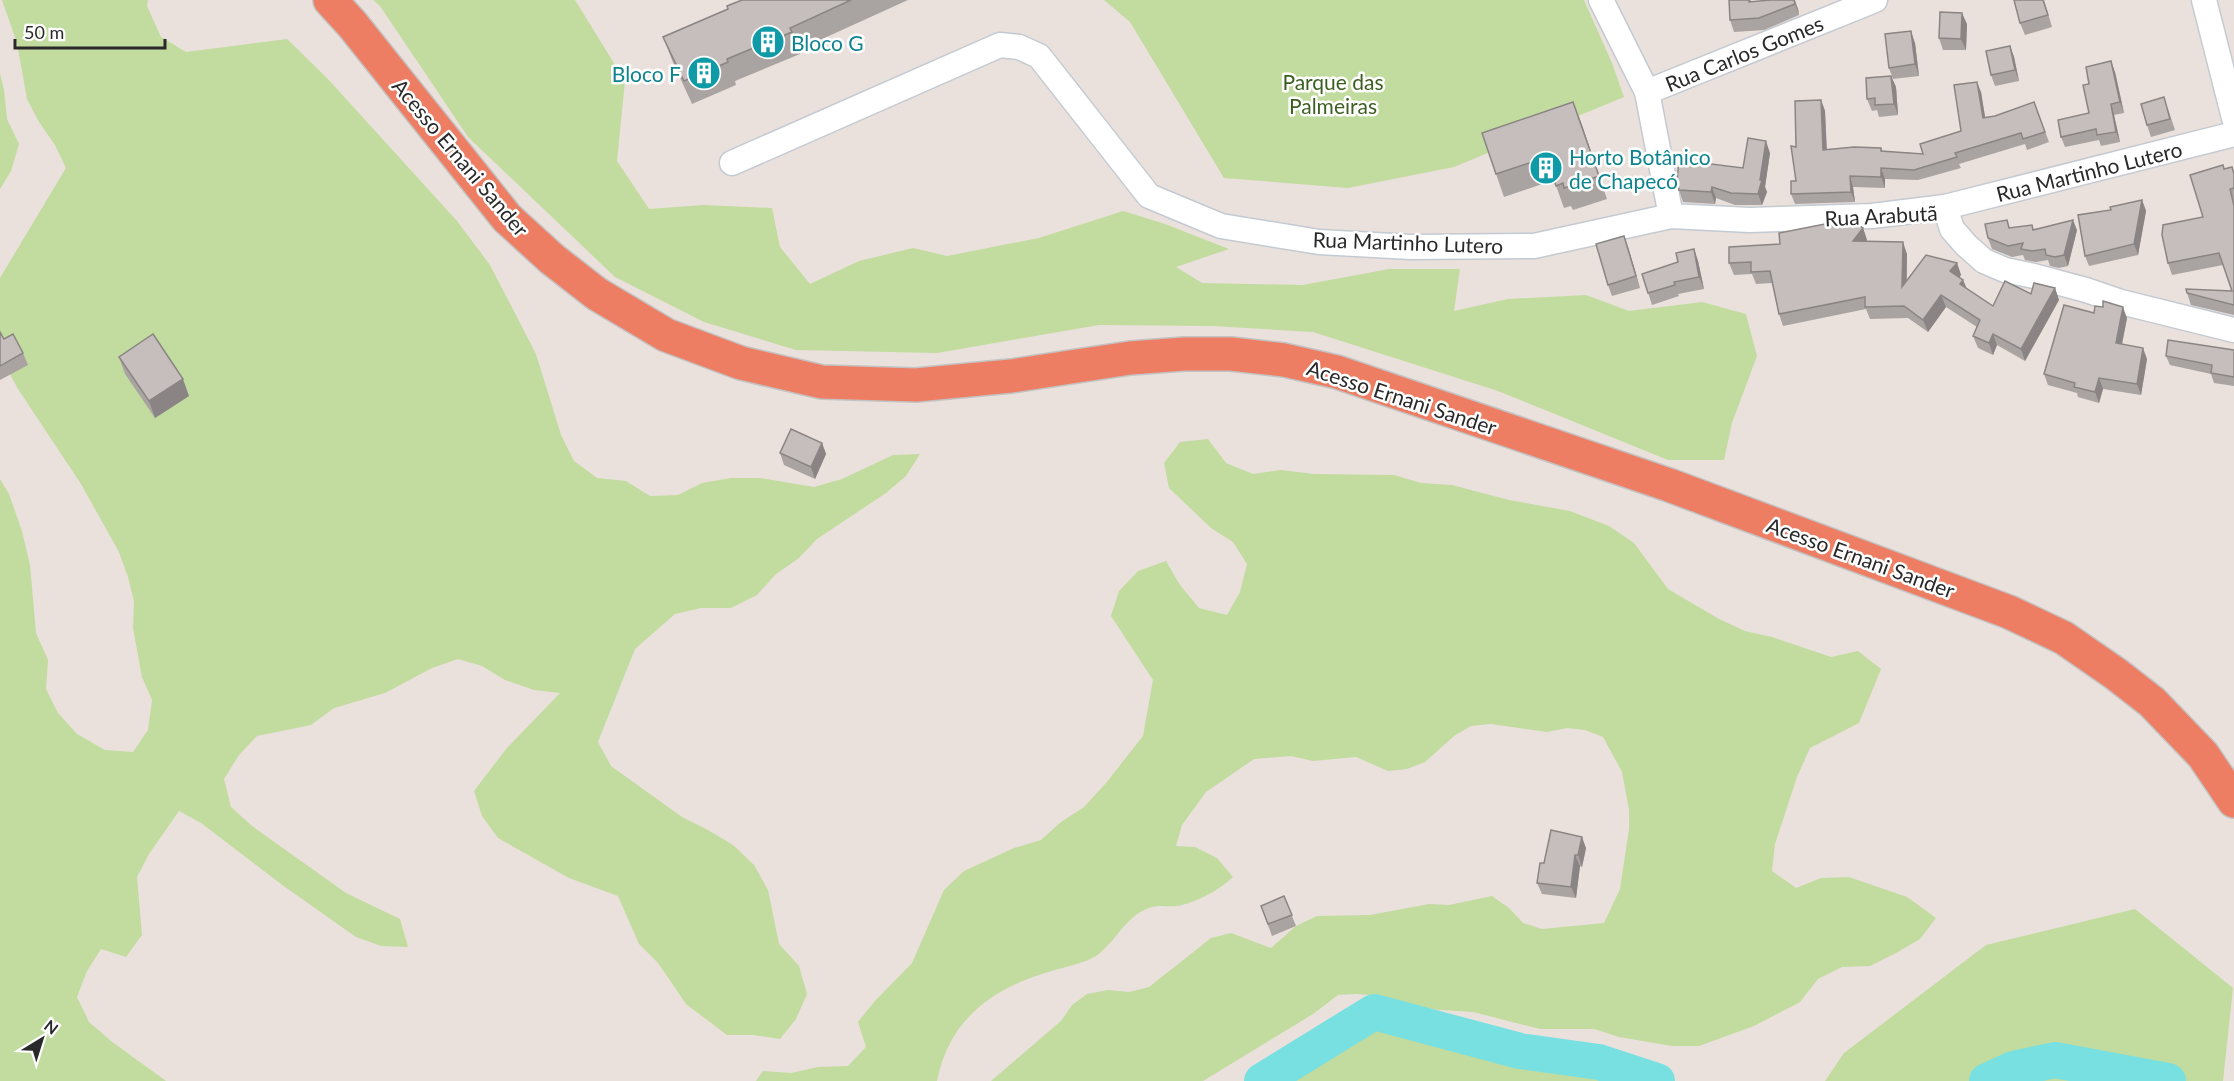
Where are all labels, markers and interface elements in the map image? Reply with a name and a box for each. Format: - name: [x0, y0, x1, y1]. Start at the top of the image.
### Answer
- street label: Rua Carlos Gomes: [1661, 10, 1827, 96]
- scale bar: [15, 12, 165, 50]
- text: 50 m: [24, 21, 64, 43]
- building icon: Bloco G: [750, 24, 786, 60]
- place label: Bloco G: [791, 30, 864, 55]
- building icon: Bloco F: [686, 55, 722, 91]
- place label: Bloco F: [612, 61, 681, 86]
- park label: Parque das Palmeiras: [1282, 69, 1384, 118]
- street label: Acesso Ernani Sander: [388, 73, 534, 241]
- street label: Rua Martinho Lutero: [1993, 136, 2185, 206]
- place label: Horto Botânico de Chapecó: [1569, 144, 1711, 193]
- building icon: Horto Botânico de Chapecó: [1528, 150, 1564, 186]
- street label: Rua Arabutã: [1824, 200, 1938, 230]
- street label: Rua Martinho Lutero: [1312, 226, 1504, 258]
- street label: Acesso Ernani Sander: [1304, 355, 1500, 440]
- street label: Acesso Ernani Sander: [1764, 511, 1959, 603]
- north arrow: [12, 1009, 72, 1069]
- text: N: [41, 1016, 62, 1038]

